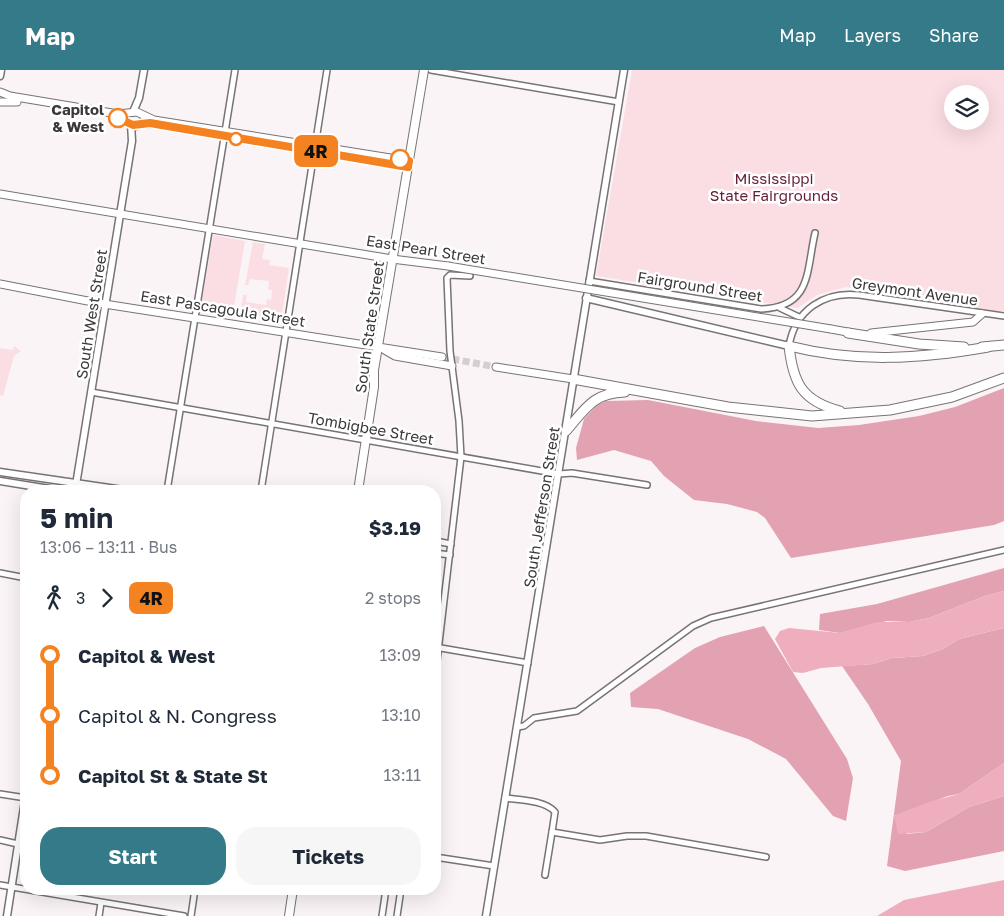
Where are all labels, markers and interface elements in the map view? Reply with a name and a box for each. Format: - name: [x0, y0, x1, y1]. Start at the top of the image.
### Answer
- text: Map: [25, 21, 75, 50]
- text: Map: [779, 24, 816, 46]
- text: Layers: [844, 24, 901, 46]
- text: Share: [929, 24, 979, 46]
- map controls: [944, 85, 989, 130]
- button: layers: [944, 85, 989, 130]
- place label: Capitol & West: [51, 100, 104, 135]
- marker: Capitol & West: [108, 108, 128, 128]
- unlabelled marker: [229, 132, 243, 146]
- line badge: 4R: [294, 135, 338, 167]
- text: 4R: [304, 140, 328, 162]
- unlabelled marker: [390, 149, 410, 169]
- park label: Mississippi State Fairgrounds: [710, 169, 838, 204]
- street label: East Pearl Street: [365, 231, 487, 267]
- street label: South West Street: [72, 248, 110, 380]
- street label: South State Street: [351, 260, 387, 394]
- street label: Fairground Street: [636, 267, 764, 305]
- street label: Greymont Avenue: [851, 273, 979, 309]
- street label: East Pascagoula Street: [139, 286, 307, 330]
- street label: Tombigbee Street: [307, 408, 435, 448]
- street label: South Jefferson Street: [519, 425, 563, 589]
- text: 5 min: [40, 501, 113, 534]
- text: $3.19: [369, 516, 421, 539]
- text: 13:06 – 13:11 · Bus: [40, 537, 177, 557]
- icon: walk: [40, 584, 68, 612]
- icon: forward: [93, 584, 121, 612]
- text: 4R: [139, 587, 163, 609]
- text: 3: [76, 588, 85, 608]
- text: 2 stops: [365, 588, 421, 608]
- text: Capitol & West: [78, 644, 215, 667]
- text: 13:09: [379, 645, 421, 665]
- text: Capitol & N. Congress: [78, 704, 277, 727]
- text: 13:10: [381, 705, 421, 725]
- text: Capitol St & State St: [78, 764, 268, 787]
- text: 13:11: [384, 765, 421, 785]
- button: Start: [40, 827, 226, 885]
- button: Tickets: [236, 827, 421, 885]

